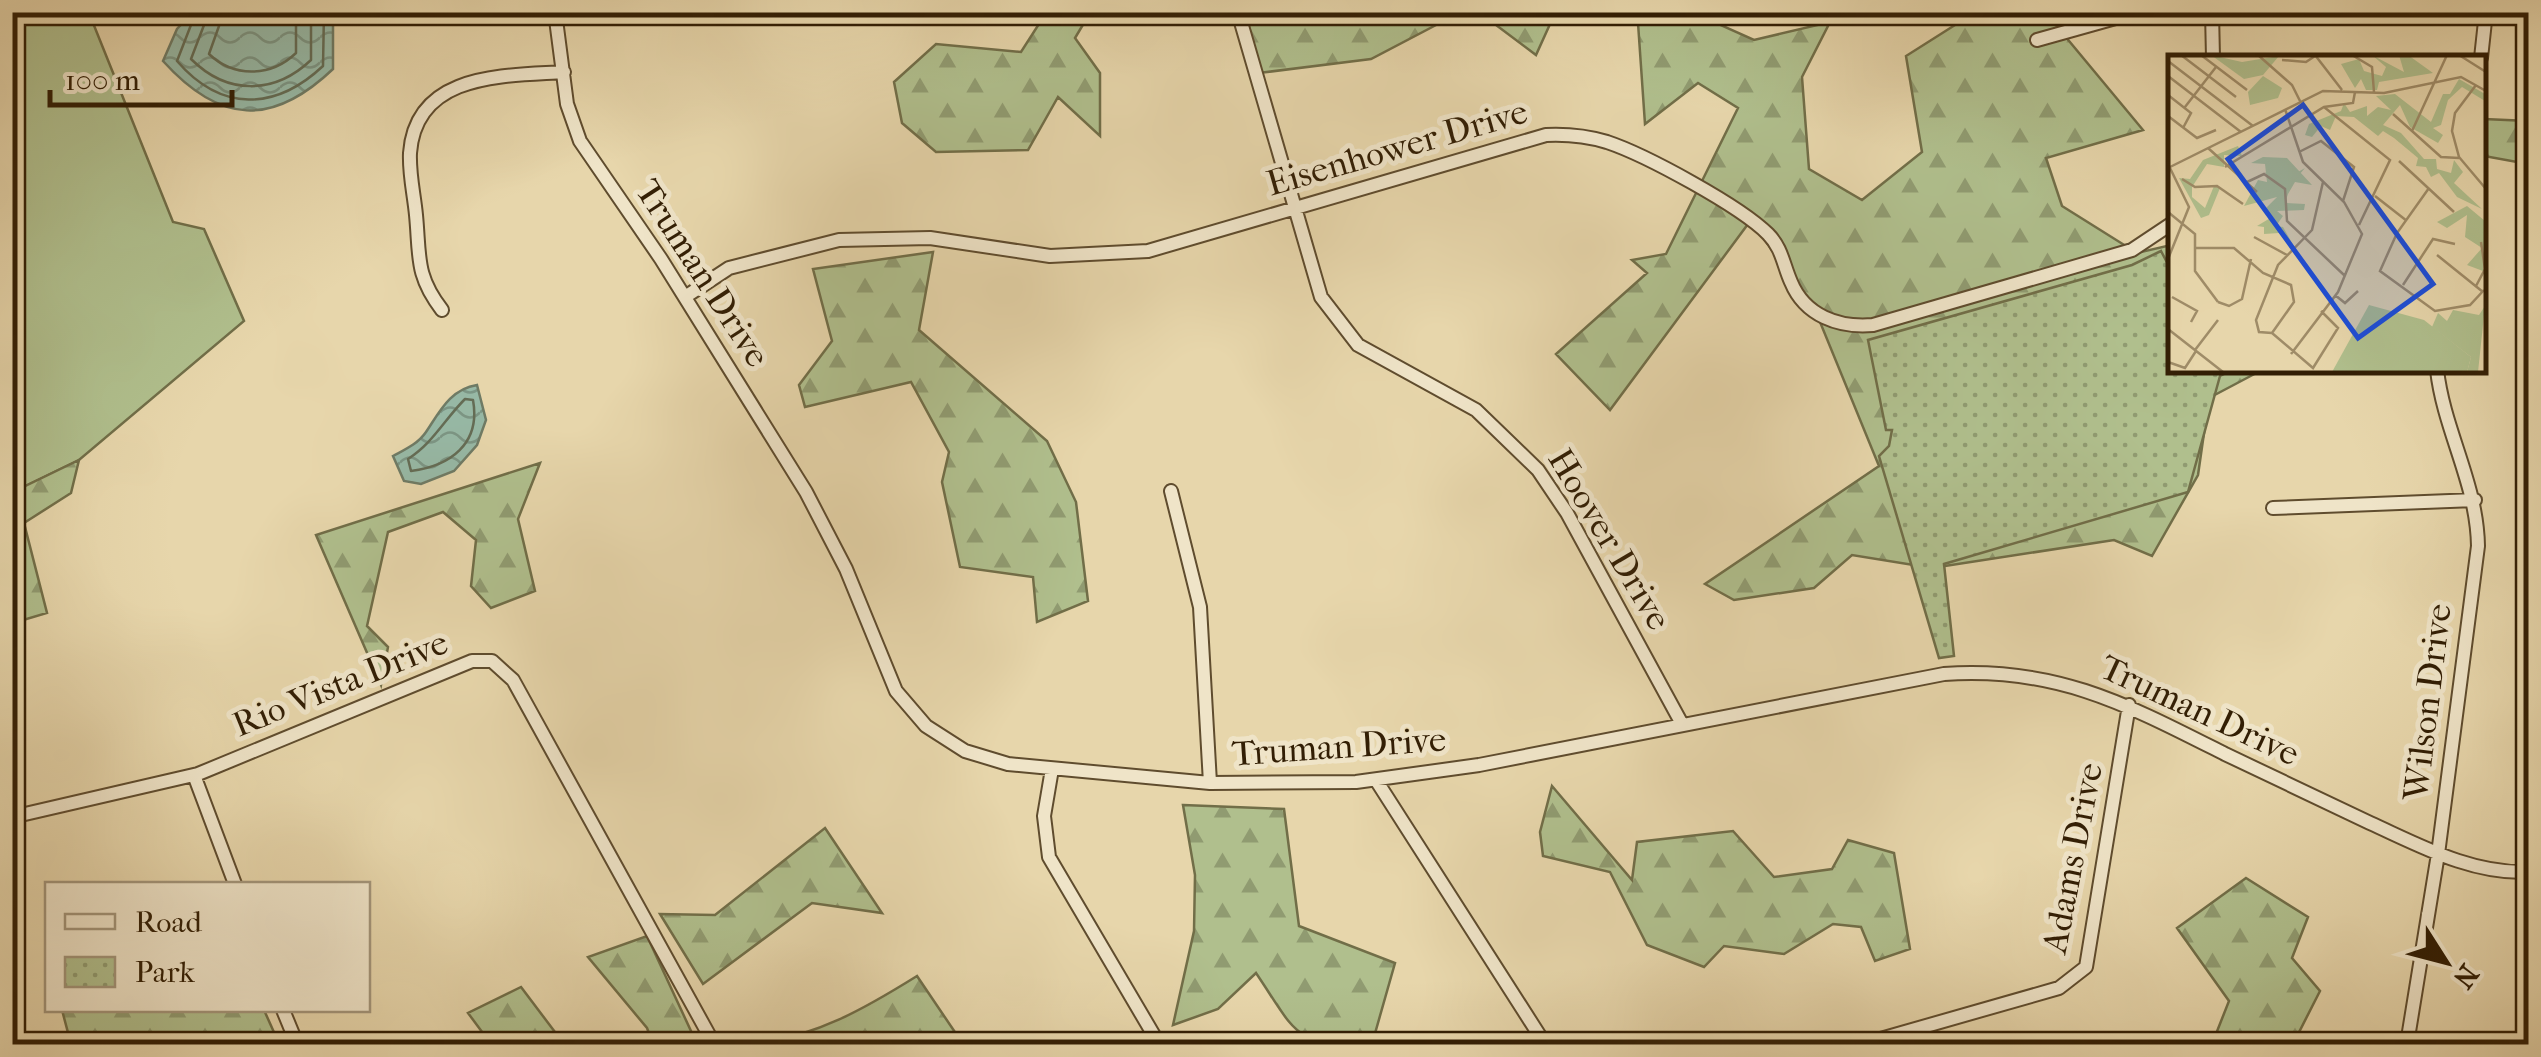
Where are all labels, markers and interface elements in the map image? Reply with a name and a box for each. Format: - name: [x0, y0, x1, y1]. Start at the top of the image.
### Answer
- scale bar: [50, 45, 232, 107]
- inset map: [2168, 55, 2486, 372]
- text: 100 m: [65, 63, 140, 98]
- street label: Eisenhower Drive: [1262, 91, 1532, 204]
- street label: Truman Drive: [627, 172, 778, 374]
- street label: Hoover Drive: [1539, 441, 1680, 637]
- street label: Wilson Drive: [2395, 601, 2460, 804]
- street label: Rio Vista Drive: [227, 622, 454, 745]
- street label: Truman Drive: [2094, 647, 2306, 774]
- street label: Truman Drive: [1231, 719, 1448, 774]
- street label: Adams Drive: [2034, 759, 2111, 959]
- legend: [45, 882, 370, 1012]
- text: Road: [135, 905, 202, 940]
- north arrow: [2396, 912, 2496, 1012]
- text: Park: [135, 955, 195, 990]
- text: N: [2446, 958, 2485, 995]

